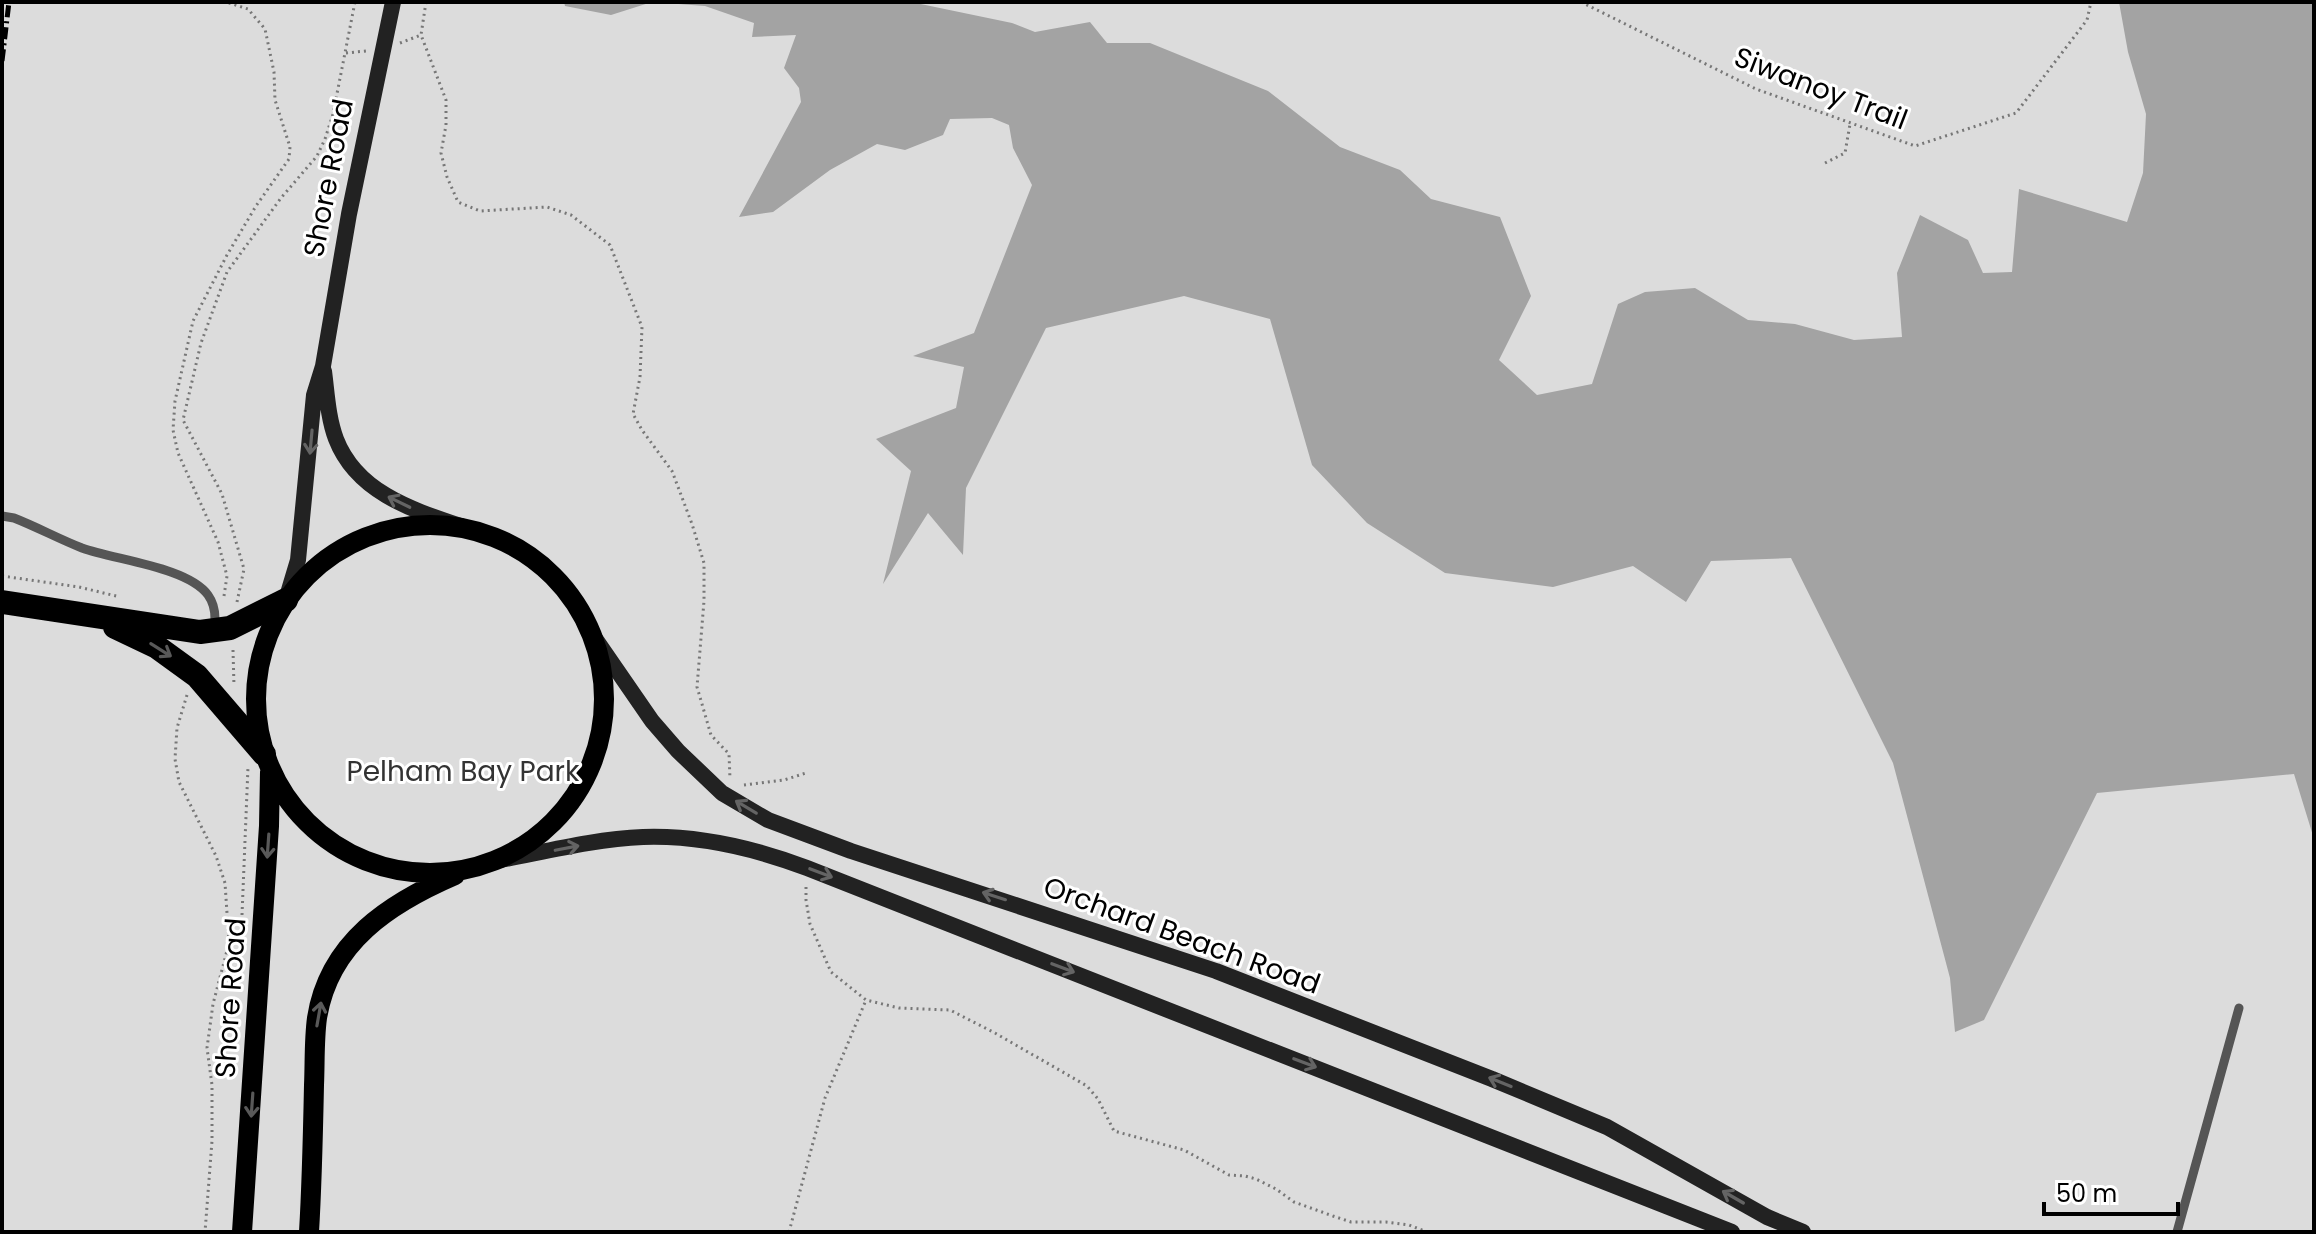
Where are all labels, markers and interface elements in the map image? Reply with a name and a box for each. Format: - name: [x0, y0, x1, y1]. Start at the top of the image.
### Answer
- street label: Siwanoy Trail: [1729, 38, 1913, 139]
- street label: Shore Road: [294, 96, 363, 261]
- one-way arrow: [303, 428, 318, 455]
- one-way arrow: [387, 494, 411, 509]
- one-way arrow: [149, 643, 172, 659]
- park label: Pelham Bay Park: [347, 752, 580, 791]
- one-way arrow: [735, 799, 758, 815]
- one-way arrow: [260, 832, 275, 859]
- one-way arrow: [553, 839, 579, 854]
- one-way arrow: [808, 867, 833, 881]
- street label: Orchard Beach Road: [1038, 867, 1326, 1004]
- one-way arrow: [981, 888, 1006, 903]
- street label: Shore Road: [205, 917, 256, 1079]
- one-way arrow: [1050, 962, 1075, 976]
- one-way arrow: [312, 1002, 327, 1028]
- one-way arrow: [1292, 1057, 1317, 1071]
- one-way arrow: [1488, 1074, 1513, 1088]
- one-way arrow: [244, 1091, 259, 1118]
- scale bar: [2044, 1166, 2178, 1216]
- text: 50 m: [2056, 1177, 2117, 1210]
- one-way arrow: [1722, 1189, 1745, 1205]

